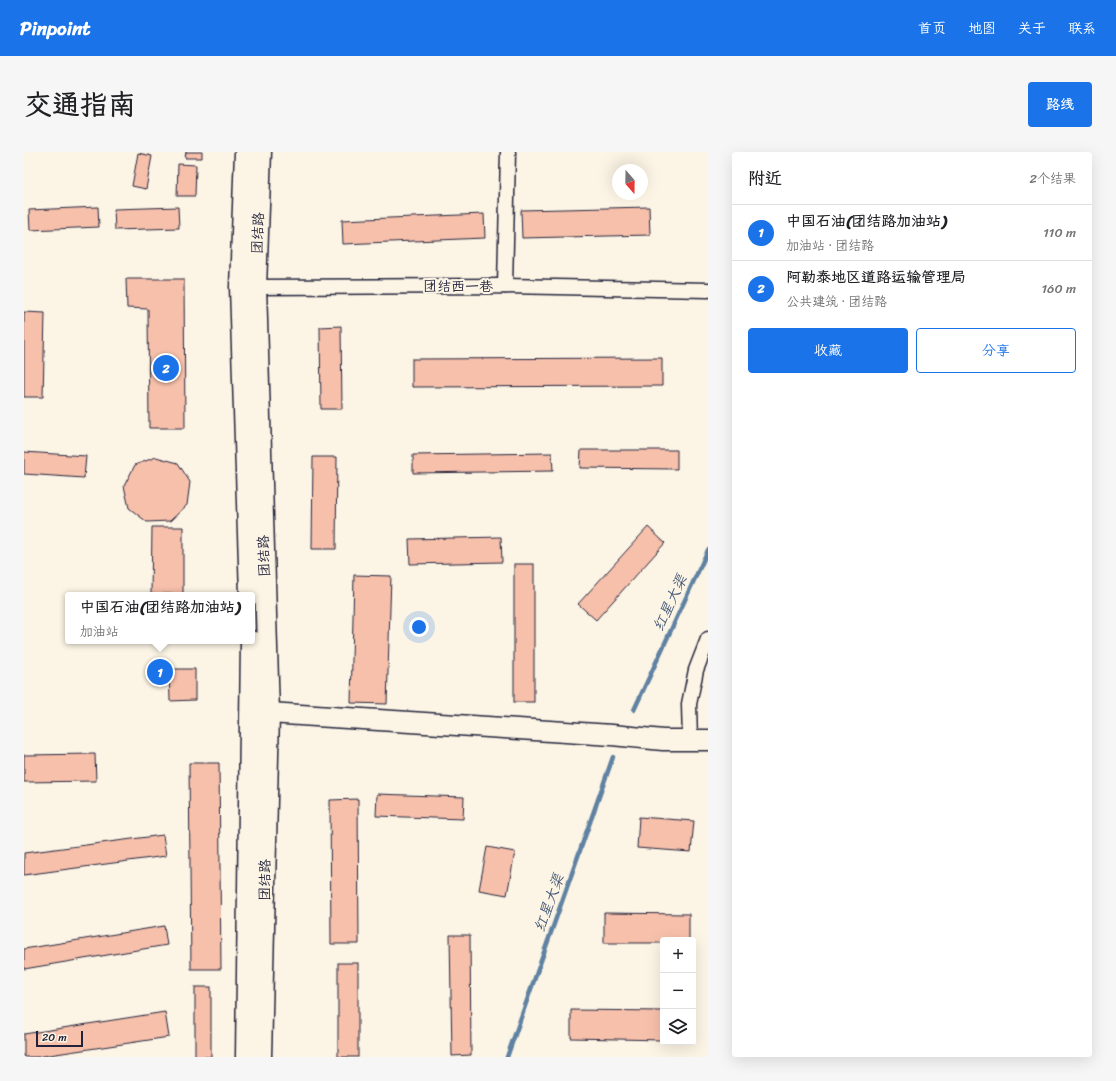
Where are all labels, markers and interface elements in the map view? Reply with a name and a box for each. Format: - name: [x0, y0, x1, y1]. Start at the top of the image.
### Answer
- text: Pinpoint: [20, 12, 91, 45]
- text: 首页: [918, 16, 946, 41]
- text: 地图: [968, 16, 996, 41]
- text: 关于: [1018, 16, 1046, 41]
- text: 联系: [1068, 16, 1096, 41]
- text: 交通指南: [24, 80, 136, 129]
- button: 路线: [1028, 82, 1092, 127]
- text: 附近: [748, 163, 782, 193]
- north arrow: [612, 164, 648, 200]
- text: 2个结果: [1029, 167, 1076, 190]
- text: 中国石油(团结路加油站): [786, 208, 947, 234]
- street label: 团结路: [245, 212, 271, 254]
- text: 1: [758, 221, 764, 244]
- text: 110 m: [1043, 221, 1076, 244]
- text: 加油站 · 团结路: [786, 234, 874, 257]
- text: 阿勒泰地区道路运输管理局: [786, 264, 966, 290]
- street label: 团结西一巷: [423, 274, 494, 299]
- text: 2: [757, 277, 765, 300]
- text: 160 m: [1041, 277, 1076, 300]
- text: 公共建筑 · 团结路: [786, 290, 887, 313]
- button: 收藏: [748, 328, 908, 373]
- button: 分享: [916, 328, 1076, 373]
- pin: 2: [153, 353, 179, 383]
- street label: 团结路: [251, 535, 277, 577]
- water label: 红星大渠: [646, 569, 695, 636]
- popup: [65, 592, 255, 644]
- text: 中国石油(团结路加油站): [80, 594, 240, 620]
- your location: [409, 617, 429, 637]
- text: 加油站: [80, 620, 119, 643]
- pin: 1: [147, 657, 173, 687]
- street label: 团结路: [252, 859, 278, 901]
- water label: 红星大渠: [527, 868, 572, 936]
- map controls: [660, 937, 696, 1045]
- button: +: [660, 937, 696, 973]
- button: −: [660, 973, 696, 1009]
- button: layers: [660, 1009, 696, 1045]
- text: 20 m: [42, 1028, 67, 1047]
- scale bar: [36, 1029, 83, 1048]

